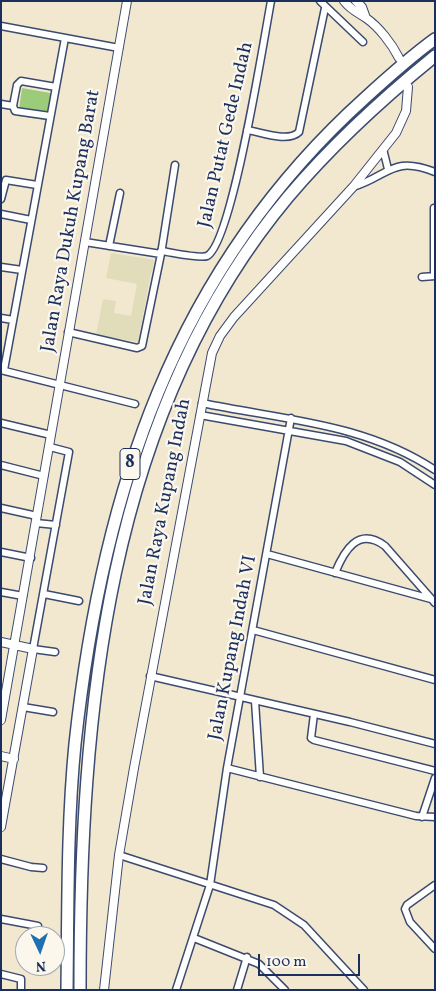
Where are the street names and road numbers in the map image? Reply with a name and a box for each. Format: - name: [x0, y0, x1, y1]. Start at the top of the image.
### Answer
- street label: Jalan Putat Gede Indah: [195, 40, 259, 230]
- street label: Jalan Raya Dukuh Kupang Barat: [38, 88, 106, 354]
- street label: Jalan Raya Kupang Indah: [135, 397, 197, 607]
- road number: 8: [120, 448, 140, 479]
- street label: Jalan Kupang Indah VI: [205, 554, 263, 742]

